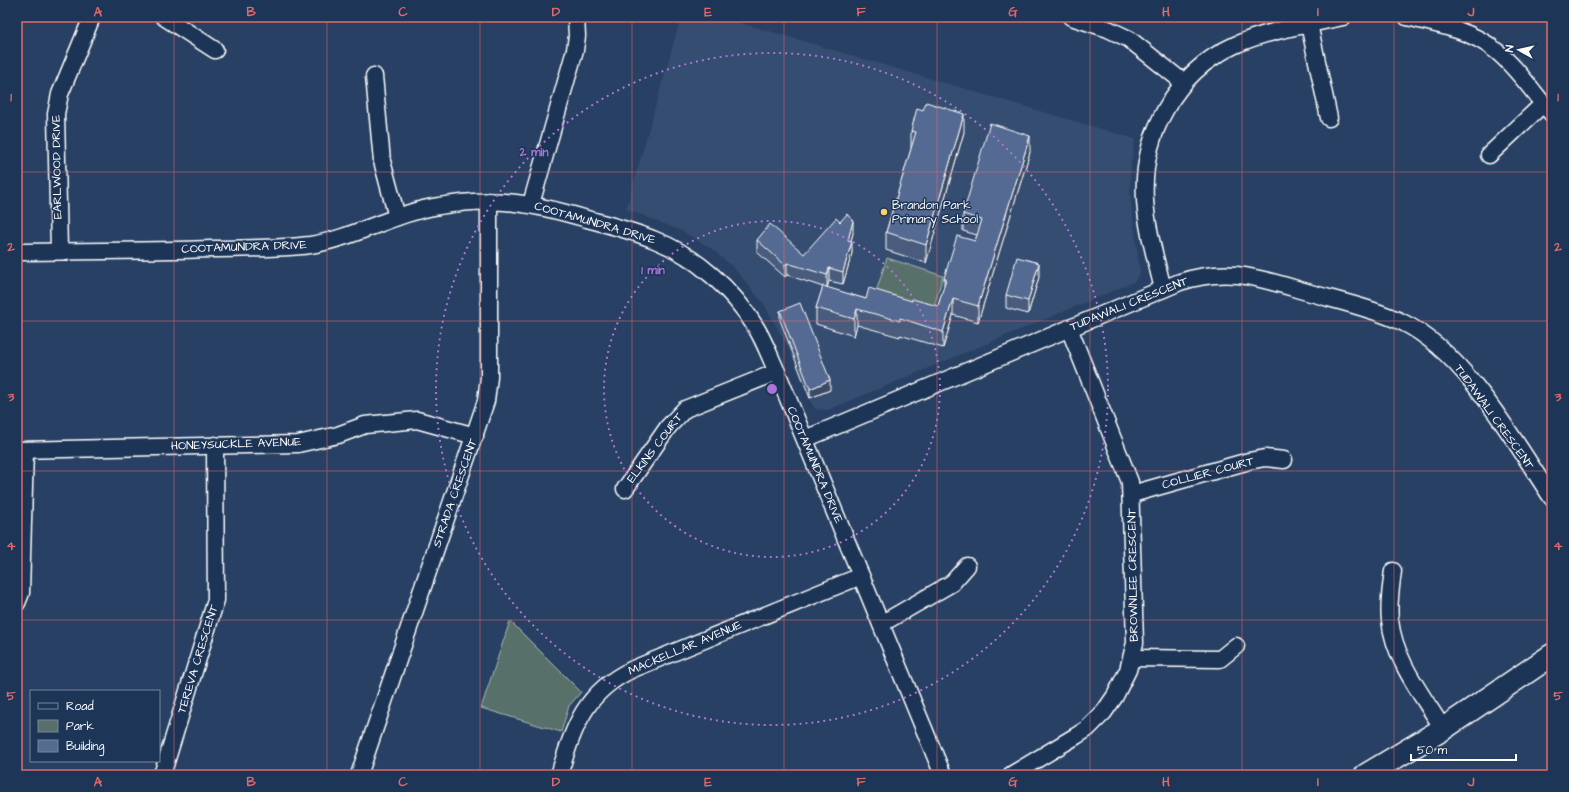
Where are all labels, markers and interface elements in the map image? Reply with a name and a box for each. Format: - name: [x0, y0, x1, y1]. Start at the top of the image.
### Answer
- text: A: [94, 3, 103, 21]
- text: B: [246, 3, 256, 21]
- text: C: [398, 3, 408, 21]
- text: D: [552, 3, 561, 21]
- text: E: [704, 3, 712, 21]
- text: F: [856, 3, 866, 21]
- text: G: [1008, 3, 1018, 21]
- text: H: [1162, 3, 1170, 21]
- text: I: [1317, 3, 1319, 21]
- text: J: [1467, 3, 1475, 21]
- north arrow: [1499, 30, 1539, 70]
- text: N: [1502, 44, 1518, 53]
- text: 1: [10, 88, 12, 106]
- text: 1: [1557, 88, 1559, 106]
- street label: EARLWOOD DRIVE: [48, 115, 66, 219]
- text: 2 min: [519, 144, 548, 161]
- place label: Brandon Park Primary School: [892, 197, 978, 229]
- street label: COOTAMUNDRA DRIVE: [532, 198, 658, 248]
- marker: Brandon Park Primary School: [879, 207, 889, 217]
- street label: COOTAMUNDRA DRIVE: [181, 236, 307, 258]
- text: 2: [6, 238, 15, 256]
- text: 2: [1553, 238, 1562, 256]
- text: 1 min: [641, 262, 665, 279]
- street label: TUDAWALI CRESCENT: [1067, 272, 1191, 335]
- street label: TUDAWALI CRESCENT: [1450, 361, 1538, 473]
- centre of rings: [765, 382, 779, 396]
- text: 3: [7, 388, 15, 406]
- text: 3: [1554, 388, 1562, 406]
- street label: COOTAMUNDRA DRIVE: [783, 404, 847, 526]
- street label: ELKINS COURT: [623, 409, 687, 487]
- street label: HONEYSUCKLE AVENUE: [171, 433, 301, 455]
- street label: STRADA CRESCENT: [428, 436, 482, 550]
- street label: COLLIER COURT: [1160, 452, 1256, 493]
- street label: BROWNLEE CRESCENT: [1123, 507, 1143, 642]
- text: 4: [7, 537, 16, 555]
- text: 4: [1554, 537, 1563, 555]
- street label: TEREVA CRESCENT: [173, 602, 223, 715]
- street label: MACKELLAR AVENUE: [626, 616, 744, 680]
- text: 5: [6, 687, 16, 705]
- text: 5: [1553, 687, 1563, 705]
- legend: [30, 690, 160, 762]
- text: Road: [66, 698, 94, 715]
- text: Park: [66, 718, 94, 735]
- scale bar: [1411, 736, 1516, 762]
- text: Building: [66, 738, 104, 756]
- text: 50 m: [1417, 742, 1448, 759]
- text: A: [94, 773, 103, 791]
- text: B: [246, 773, 256, 791]
- text: C: [398, 773, 408, 791]
- text: D: [552, 773, 561, 791]
- text: E: [704, 773, 712, 791]
- text: F: [856, 773, 866, 791]
- text: G: [1008, 773, 1018, 791]
- text: H: [1162, 773, 1170, 791]
- text: I: [1317, 773, 1319, 791]
- text: J: [1467, 773, 1475, 791]

